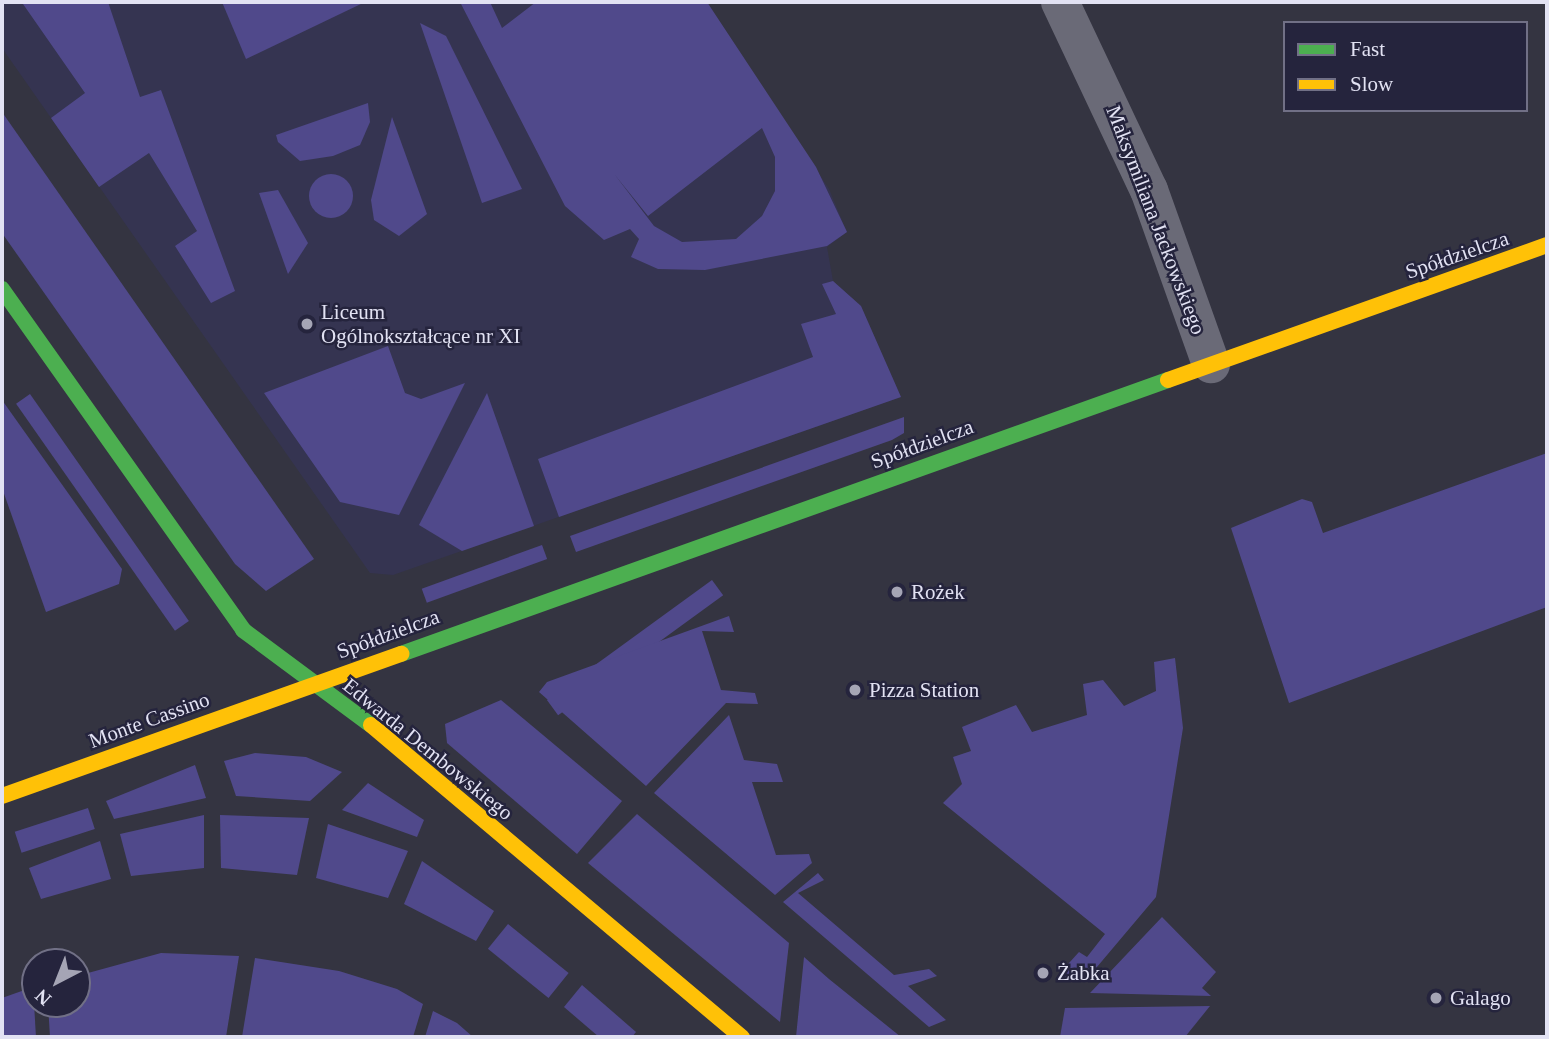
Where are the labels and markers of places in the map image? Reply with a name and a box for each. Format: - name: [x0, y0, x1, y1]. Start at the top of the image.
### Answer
- place label: Liceum Ogólnokształcące nr XI: [321, 299, 520, 349]
- marker: Liceum Ogólnokształcące nr XI: [299, 316, 315, 332]
- place label: Rożek: [911, 579, 965, 605]
- marker: Rożek: [889, 584, 905, 600]
- place label: Pizza Station: [869, 677, 979, 703]
- marker: Pizza Station: [847, 682, 863, 698]
- place label: Żabka: [1057, 960, 1109, 986]
- marker: Żabka: [1035, 965, 1051, 981]
- place label: Galago: [1450, 985, 1511, 1011]
- marker: Galago: [1428, 990, 1444, 1006]

